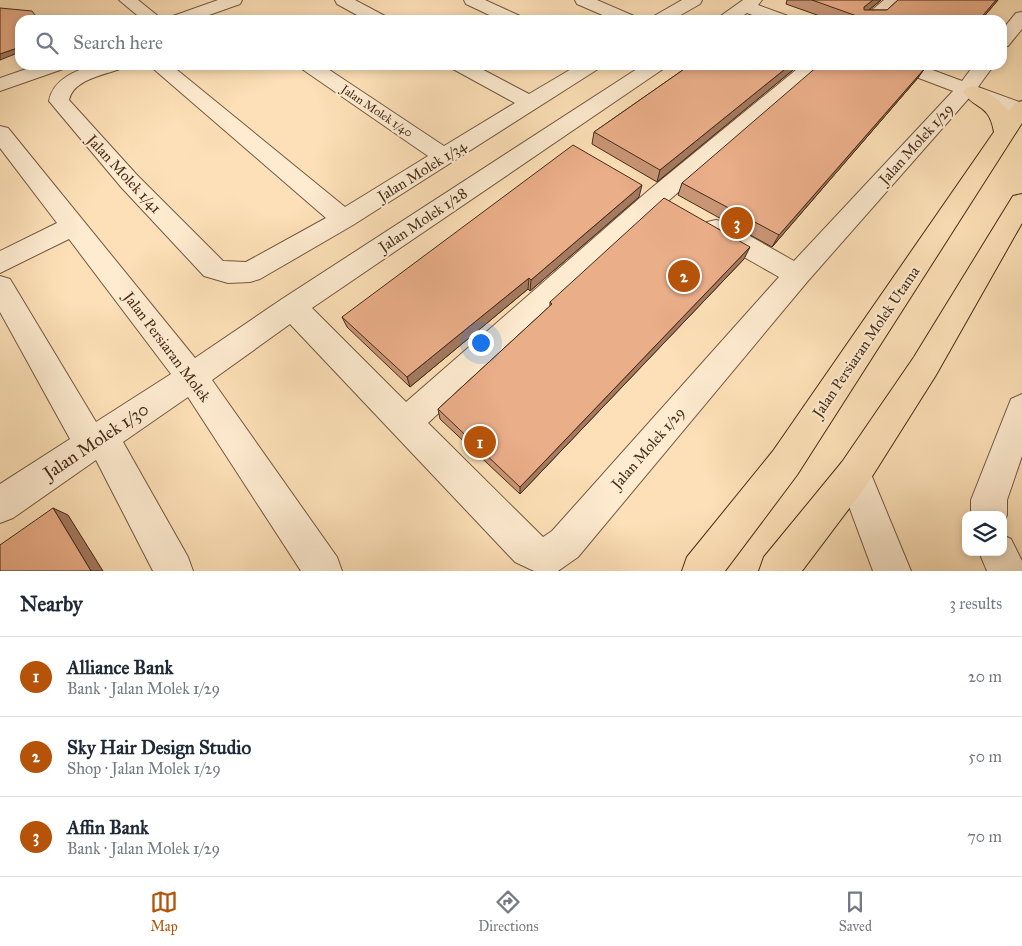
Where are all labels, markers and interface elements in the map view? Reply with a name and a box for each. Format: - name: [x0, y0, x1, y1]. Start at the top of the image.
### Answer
- search box: [15, 15, 1007, 70]
- icon: search: [33, 29, 61, 57]
- text: Search here: [73, 31, 163, 54]
- street label: Jalan Molek 1/40: [336, 81, 415, 141]
- street label: Jalan Molek 1/29: [874, 100, 958, 190]
- street label: Jalan Molek 1/41: [81, 129, 165, 218]
- street label: Jalan Molek 1/34: [373, 136, 471, 207]
- street label: Jalan Molek 1/28: [374, 184, 471, 258]
- pin: 3: [721, 204, 753, 242]
- pin: 2: [668, 257, 700, 295]
- street label: Jalan Persiaran Molek Utama: [808, 262, 925, 423]
- street label: Jalan Persiaran Molek: [118, 287, 214, 406]
- your location: [468, 330, 494, 356]
- street label: Jalan Molek 1/30: [38, 398, 153, 486]
- street label: Jalan Molek 1/29: [606, 403, 689, 495]
- pin: 1: [464, 423, 496, 461]
- map controls: [962, 511, 1007, 556]
- button: layers: [962, 511, 1007, 556]
- text: Nearby: [20, 591, 83, 617]
- text: 3 results: [949, 594, 1002, 613]
- text: Alliance Bank: [67, 656, 173, 679]
- text: 1: [33, 667, 39, 686]
- text: 20 m: [968, 667, 1002, 686]
- text: Bank · Jalan Molek 1/29: [67, 679, 220, 698]
- text: Sky Hair Design Studio: [67, 736, 251, 759]
- text: 2: [32, 747, 40, 766]
- text: 50 m: [968, 747, 1002, 766]
- text: Shop · Jalan Molek 1/29: [67, 759, 221, 778]
- text: Affin Bank: [67, 816, 149, 839]
- text: 3: [33, 827, 39, 846]
- text: 70 m: [967, 827, 1002, 846]
- text: Bank · Jalan Molek 1/29: [67, 839, 220, 858]
- tab: Map: [150, 888, 178, 935]
- tab: Directions: [478, 888, 539, 935]
- tab: Saved: [839, 888, 872, 935]

